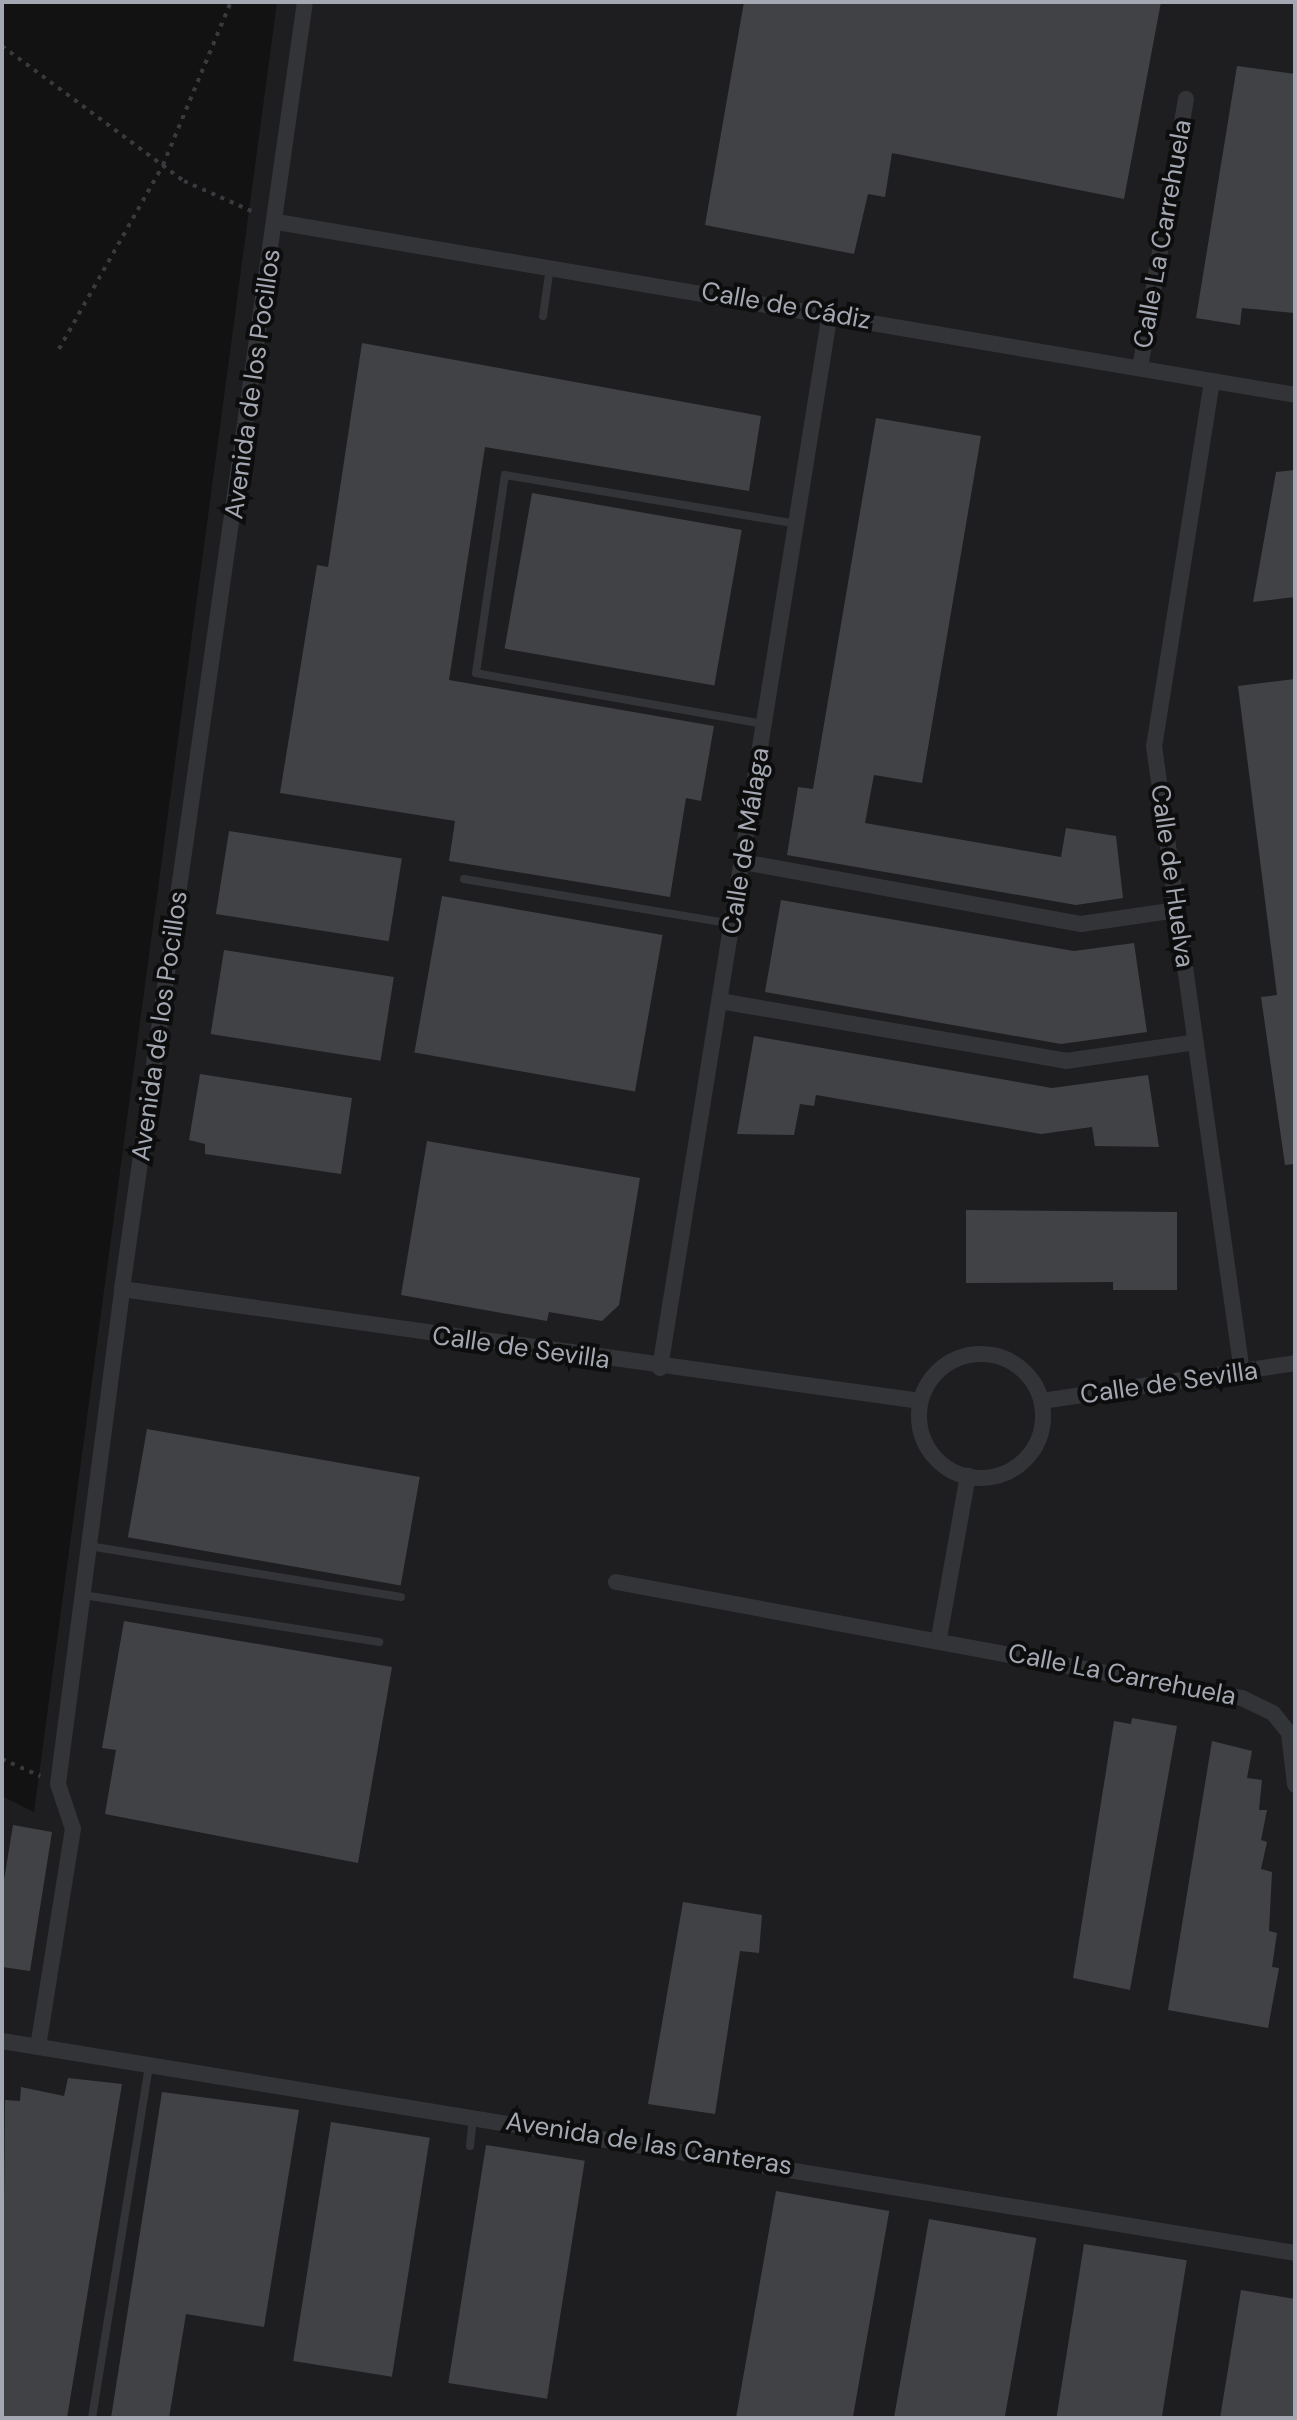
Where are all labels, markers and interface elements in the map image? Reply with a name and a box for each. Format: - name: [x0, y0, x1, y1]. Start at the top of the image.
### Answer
- street label: Calle La Carrehuela: [1128, 117, 1198, 351]
- street label: Avenida de los Pocillos: [219, 247, 287, 521]
- street label: Calle de Cádiz: [699, 276, 873, 336]
- street label: Calle de Málaga: [716, 745, 776, 937]
- street label: Calle de Huelva: [1144, 783, 1200, 969]
- street label: Avenida de los Pocillos: [126, 889, 194, 1163]
- street label: Calle de Sevilla: [430, 1320, 612, 1376]
- street label: Calle de Sevilla: [1078, 1355, 1260, 1411]
- street label: Calle La Carrehuela: [1005, 1638, 1239, 1712]
- street label: Avenida de las Canteras: [504, 2106, 794, 2182]

